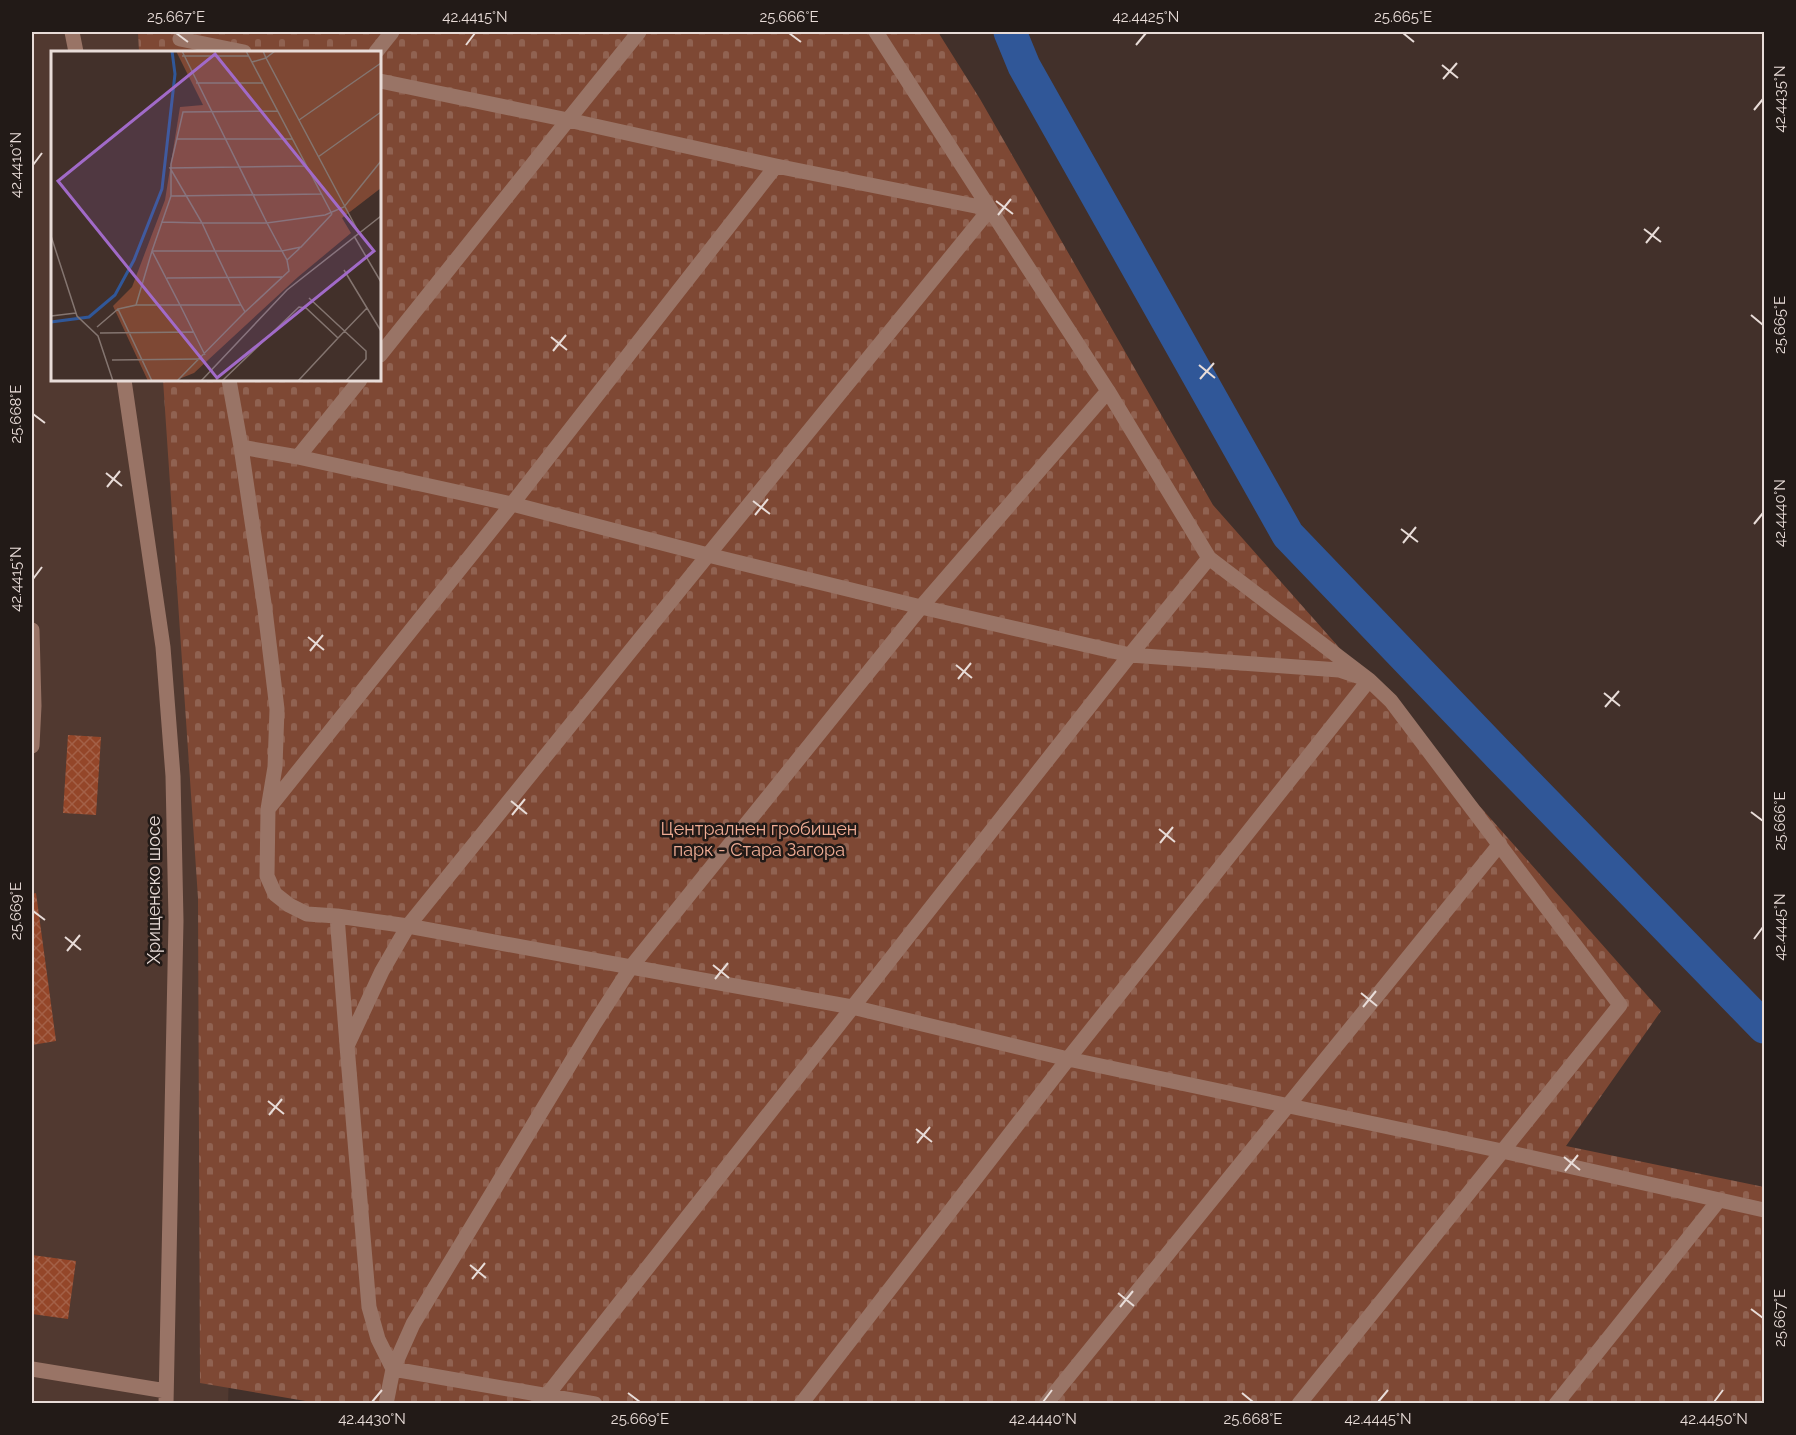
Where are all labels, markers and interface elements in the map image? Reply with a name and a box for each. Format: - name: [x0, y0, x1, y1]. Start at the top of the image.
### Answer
- text: 25.667°E: [147, 8, 205, 26]
- text: 42.4415°N: [442, 8, 508, 26]
- text: 25.666°E: [759, 8, 819, 26]
- text: 42.4425°N: [1113, 8, 1179, 26]
- text: 25.665°E: [1374, 8, 1432, 26]
- inset map: [51, 51, 381, 381]
- text: 42.4435°N: [1771, 66, 1789, 132]
- text: 42.4410°N: [7, 132, 25, 198]
- text: 25.665°E: [1771, 296, 1789, 354]
- text: 25.668°E: [7, 385, 25, 443]
- text: 42.4440°N: [1771, 479, 1789, 547]
- text: 42.4415°N: [7, 546, 25, 612]
- text: 25.666°E: [1771, 791, 1789, 851]
- street label: Хрищенско шосе: [143, 815, 164, 964]
- park label: Централнен гробищен парк - Стара Загора: [661, 818, 857, 860]
- text: 25.669°E: [7, 882, 25, 940]
- text: 42.4445°N: [1771, 893, 1789, 961]
- text: 25.667°E: [1771, 1289, 1789, 1347]
- text: 42.4430°N: [338, 1410, 406, 1428]
- text: 25.669°E: [611, 1410, 669, 1428]
- text: 42.4440°N: [1009, 1410, 1077, 1428]
- text: 25.668°E: [1224, 1410, 1282, 1428]
- text: 42.4445°N: [1344, 1410, 1412, 1428]
- text: 42.4450°N: [1680, 1410, 1748, 1428]

